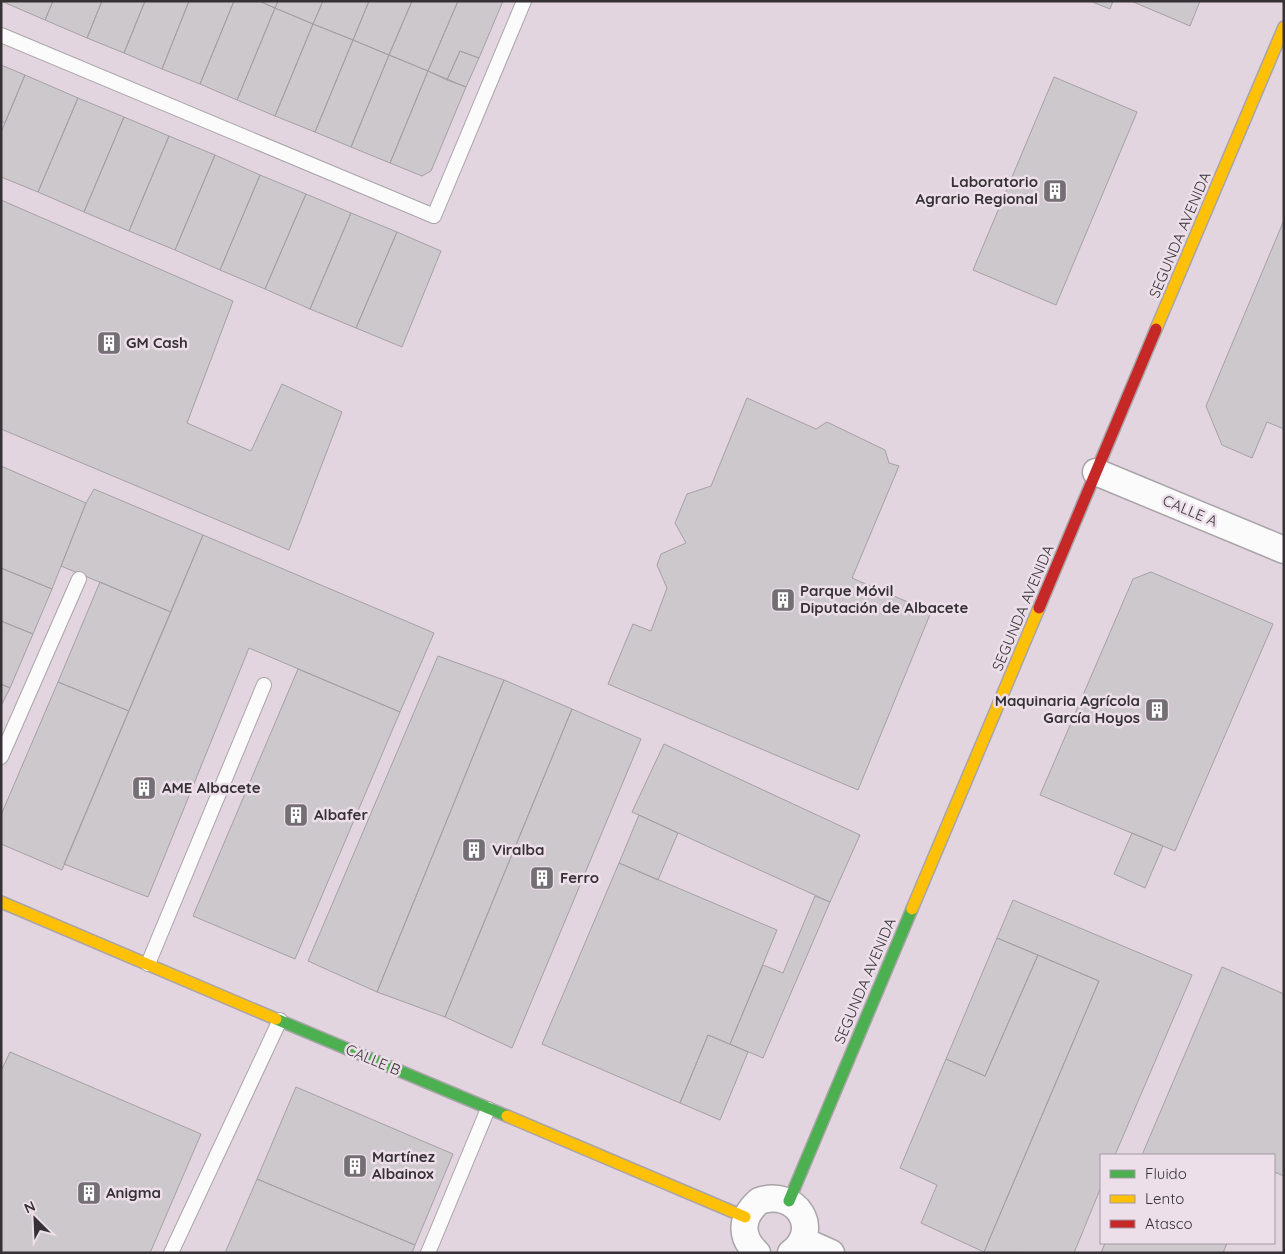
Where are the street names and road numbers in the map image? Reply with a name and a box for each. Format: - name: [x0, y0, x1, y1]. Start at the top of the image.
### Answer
- street label: SEGUNDA AVENIDA: [1144, 169, 1215, 301]
- street label: CALLE A: [1160, 491, 1221, 531]
- street label: SEGUNDA AVENIDA: [987, 542, 1058, 674]
- street label: SEGUNDA AVENIDA: [829, 915, 900, 1047]
- street label: CALLE B: [343, 1039, 404, 1080]

